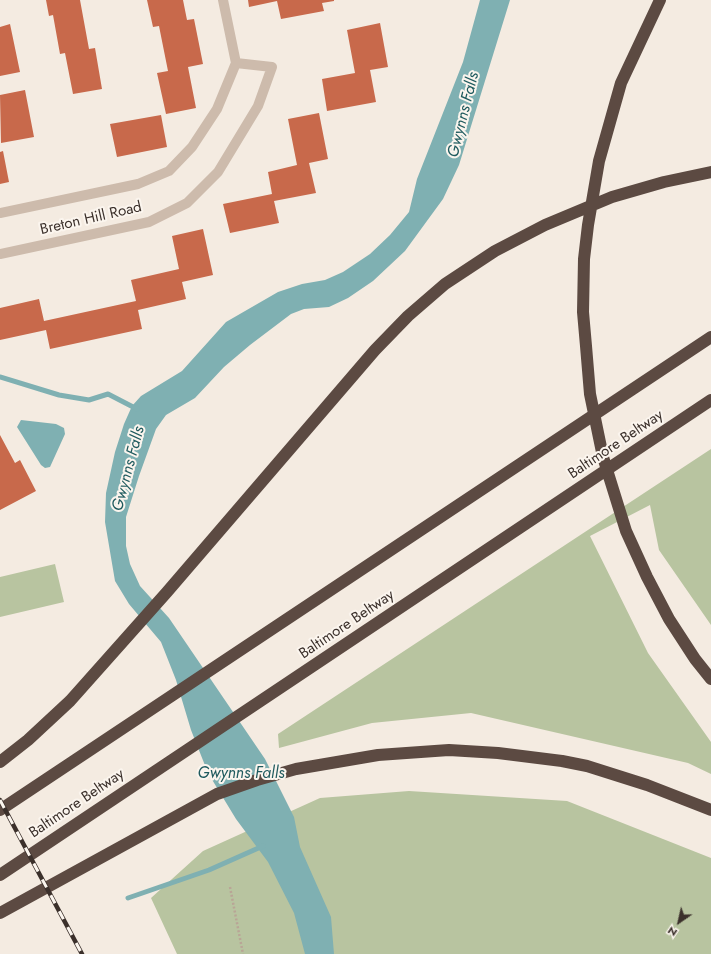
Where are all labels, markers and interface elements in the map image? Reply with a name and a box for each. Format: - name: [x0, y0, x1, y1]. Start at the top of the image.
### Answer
- water label: Gwynns Falls: [444, 70, 484, 160]
- street label: Breton Hill Road: [39, 199, 143, 239]
- street label: Baltimore Beltway: [565, 407, 667, 483]
- water label: Gwynns Falls: [108, 424, 150, 514]
- street label: Baltimore Beltway: [296, 587, 398, 663]
- water label: Gwynns Falls: [197, 764, 285, 784]
- street label: Baltimore Beltway: [26, 766, 128, 842]
- north arrow: [659, 902, 699, 942]
- text: N: [664, 923, 680, 941]

